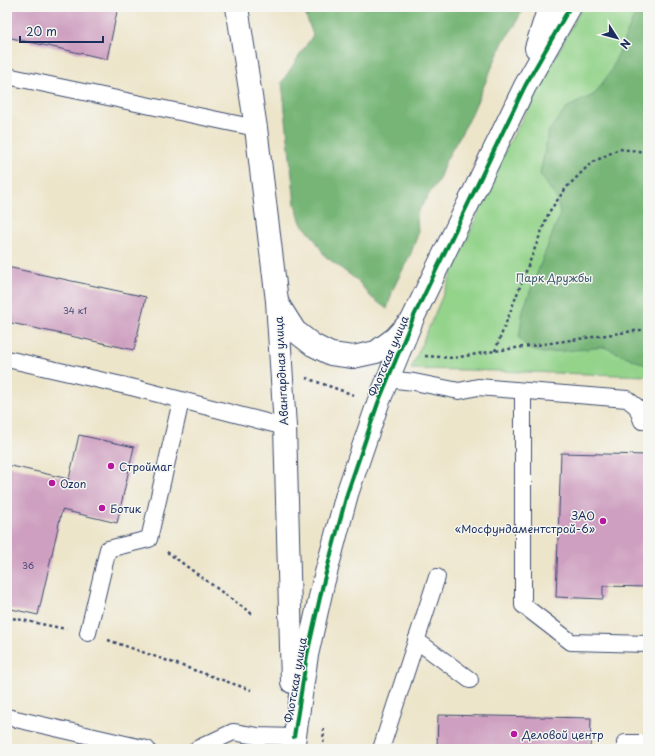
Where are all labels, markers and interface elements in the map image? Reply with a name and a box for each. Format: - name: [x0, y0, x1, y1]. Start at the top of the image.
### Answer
- scale bar: [20, 18, 103, 44]
- north arrow: [597, 18, 637, 58]
- text: 20 m: [26, 22, 57, 40]
- text: N: [616, 36, 635, 53]
- park label: Парк Дружбы: [516, 269, 592, 286]
- house number: 34 к1: [63, 303, 87, 317]
- street label: Флотская улица: [363, 313, 413, 399]
- street label: Авангардная улица: [270, 316, 292, 426]
- place label: Строймаг: [119, 458, 172, 475]
- marker: Строймаг: [106, 461, 116, 471]
- place label: Ozon: [60, 475, 86, 492]
- marker: Ozon: [47, 478, 57, 488]
- place label: Ботик: [110, 500, 142, 517]
- marker: Ботик: [97, 503, 107, 513]
- place label: ЗАО «Мосфундаментстрой-6»: [455, 507, 595, 537]
- marker: ЗАО «Мосфундаментстрой-6»: [598, 516, 608, 526]
- house number: 36: [22, 558, 34, 572]
- street label: Флотская улица: [279, 636, 311, 724]
- place label: Деловой центр: [521, 726, 604, 743]
- marker: Деловой центр: [509, 729, 519, 739]

